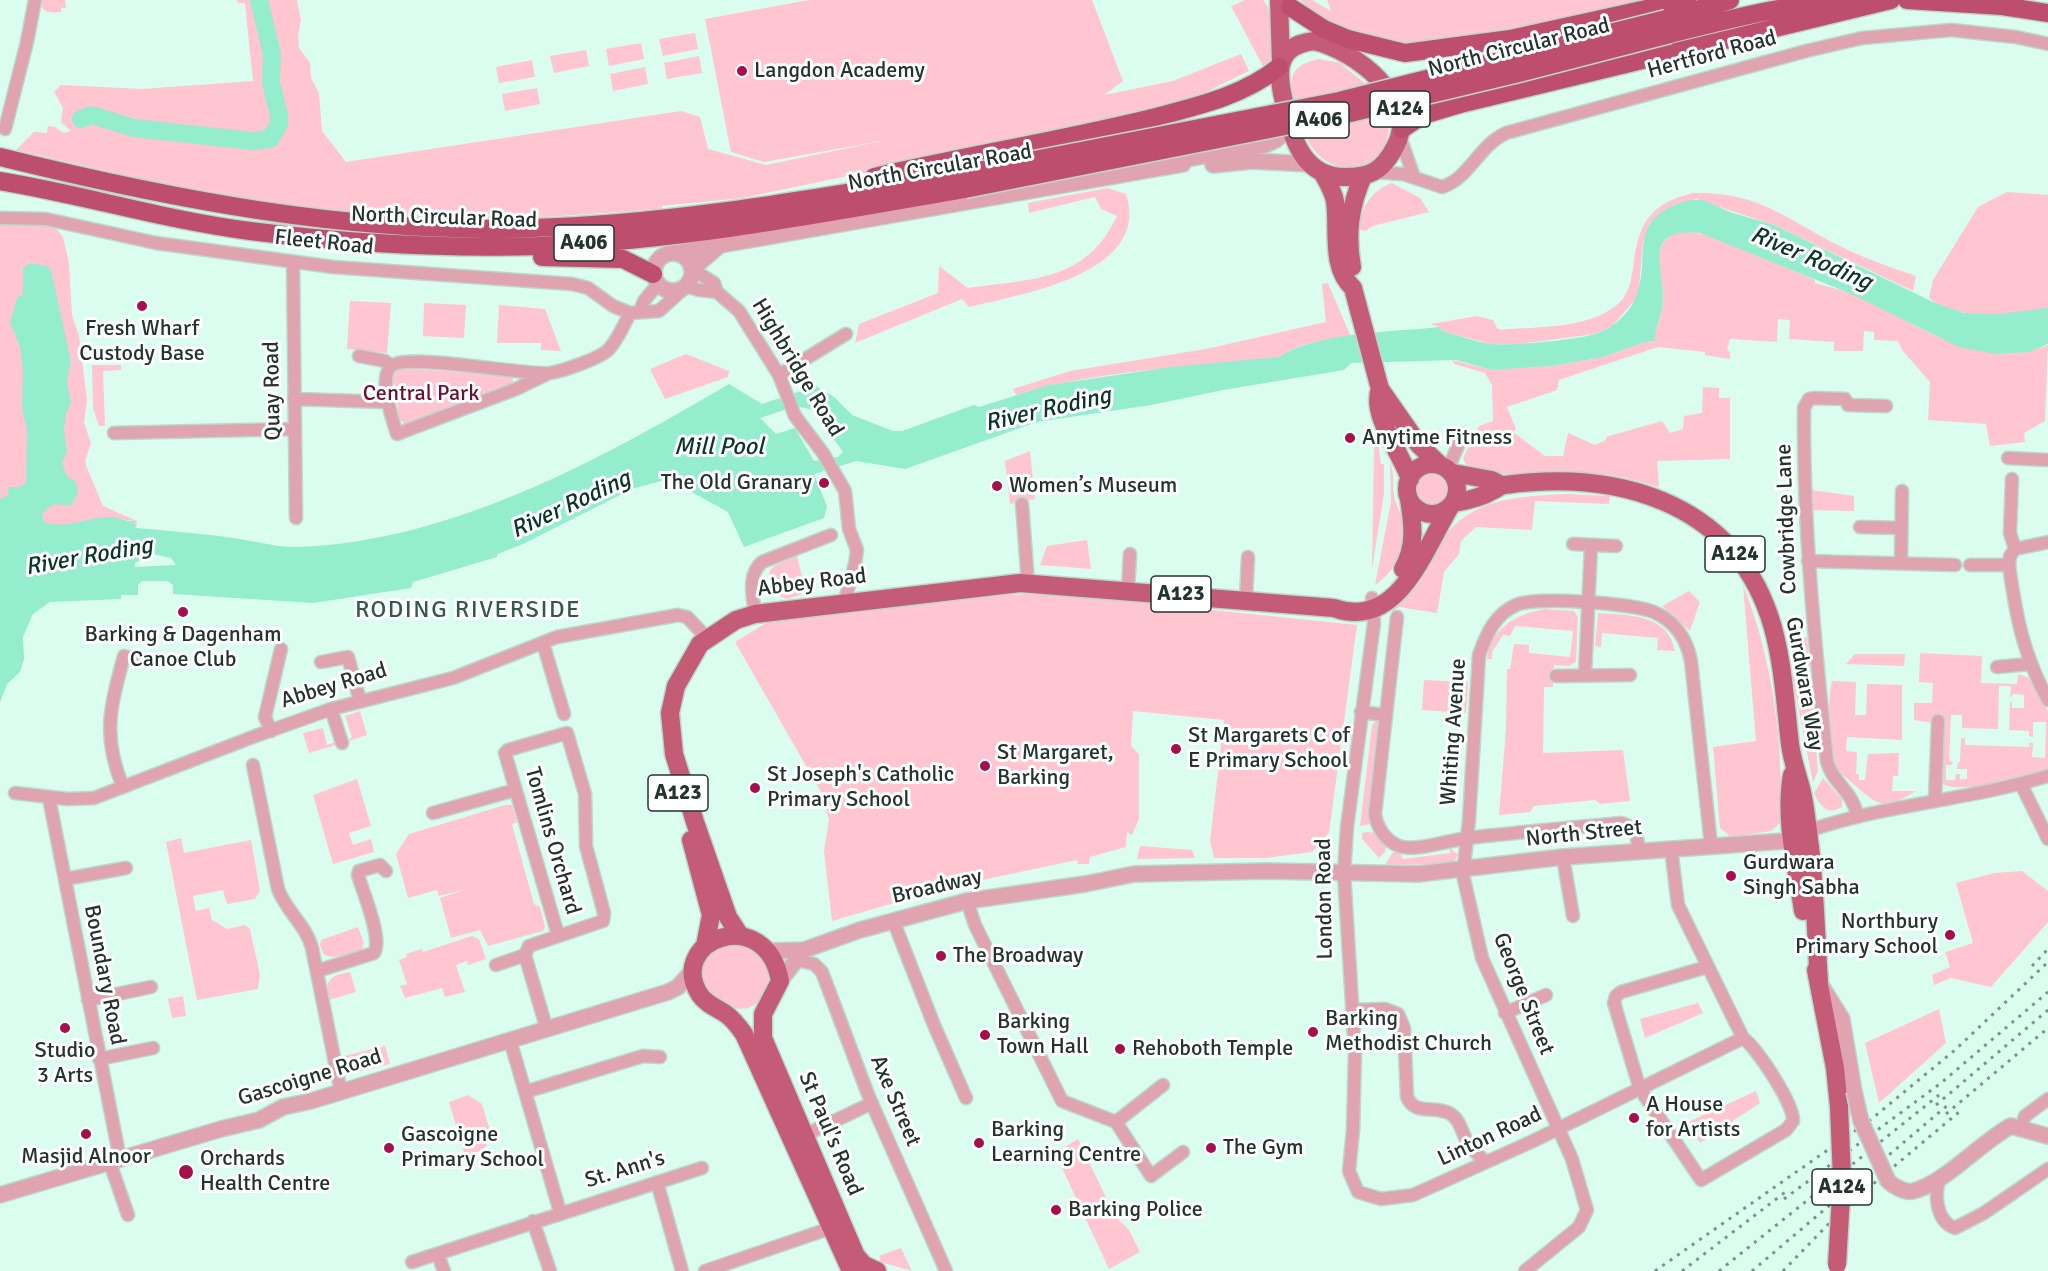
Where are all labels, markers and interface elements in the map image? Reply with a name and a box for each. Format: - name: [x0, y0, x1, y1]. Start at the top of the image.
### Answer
- street label: North Circular Road: [1425, 13, 1613, 83]
- street label: Hertford Road: [1645, 25, 1779, 85]
- place label: Langdon Academy: [754, 58, 925, 84]
- marker: Langdon Academy: [735, 64, 749, 78]
- road number: A124: [1370, 91, 1430, 127]
- road number: A406: [1289, 102, 1349, 138]
- street label: North Circular Road: [846, 139, 1034, 197]
- street label: North Circular Road: [350, 202, 538, 234]
- water label: River Roding: [1746, 221, 1876, 297]
- street label: Fleet Road: [273, 225, 375, 261]
- road number: A406: [554, 225, 614, 261]
- street label: Highbridge Road: [745, 294, 849, 442]
- marker: Fresh Wharf Custody Base: [135, 299, 149, 313]
- place label: Fresh Wharf Custody Base: [79, 316, 205, 368]
- street label: Quay Road: [259, 341, 287, 441]
- park label: Central Park: [363, 381, 479, 407]
- water label: River Roding: [982, 381, 1114, 439]
- place label: Anytime Fitness: [1362, 425, 1512, 451]
- marker: Anytime Fitness: [1343, 431, 1357, 445]
- water label: Mill Pool: [674, 434, 764, 462]
- street label: Cowbridge Lane: [1771, 443, 1803, 595]
- water label: River Roding: [507, 465, 635, 545]
- place label: The Old Granary: [661, 470, 812, 496]
- place label: Women’s Museum: [1009, 473, 1177, 499]
- marker: The Old Granary: [817, 476, 831, 490]
- marker: Women’s Museum: [990, 479, 1004, 493]
- water label: River Roding: [23, 532, 155, 582]
- road number: A124: [1705, 536, 1765, 572]
- street label: Abbey Road: [756, 563, 868, 603]
- road number: A123: [1151, 576, 1211, 612]
- district label: RODING RIVERSIDE: [355, 597, 581, 625]
- marker: Barking & Dagenham Canoe Club: [176, 605, 190, 619]
- street label: Gurdwara Way: [1779, 615, 1829, 753]
- place label: Barking & Dagenham Canoe Club: [85, 622, 281, 674]
- street label: Abbey Road: [278, 657, 390, 715]
- street label: Whiting Avenue: [1436, 657, 1472, 807]
- place label: St Margarets C of E Primary School: [1188, 723, 1350, 774]
- place label: St Margaret, Barking: [997, 740, 1114, 792]
- marker: St Margarets C of E Primary School: [1169, 742, 1183, 756]
- marker: St Margaret, Barking: [978, 759, 992, 773]
- place label: St Joseph's Catholic Primary School: [767, 762, 954, 813]
- street label: Tomlins Orchard: [518, 764, 586, 918]
- road number: A123: [648, 775, 708, 811]
- marker: St Joseph's Catholic Primary School: [748, 781, 762, 795]
- street label: North Street: [1525, 815, 1643, 853]
- street label: London Road: [1311, 838, 1339, 960]
- place label: Gurdwara Singh Sabha: [1743, 850, 1860, 902]
- street label: Broadway: [889, 864, 985, 910]
- marker: Gurdwara Singh Sabha: [1724, 869, 1738, 883]
- street label: Boundary Road: [77, 903, 131, 1047]
- place label: Northbury Primary School: [1795, 909, 1938, 960]
- marker: Northbury Primary School: [1943, 928, 1957, 942]
- street label: George Street: [1487, 929, 1559, 1059]
- place label: The Broadway: [953, 943, 1083, 969]
- marker: The Broadway: [934, 949, 948, 963]
- place label: Barking Methodist Church: [1325, 1006, 1492, 1058]
- place label: Barking Town Hall: [997, 1009, 1089, 1060]
- marker: Studio 3 Arts: [58, 1021, 72, 1035]
- marker: Barking Methodist Church: [1306, 1025, 1320, 1039]
- marker: Barking Town Hall: [978, 1028, 992, 1042]
- place label: Rehoboth Temple: [1132, 1036, 1293, 1062]
- place label: Studio 3 Arts: [35, 1038, 95, 1090]
- marker: Rehoboth Temple: [1113, 1042, 1127, 1056]
- street label: Gascoigne Road: [235, 1044, 385, 1112]
- street label: Axe Street: [864, 1052, 926, 1150]
- street label: St Paul's Road: [792, 1068, 868, 1200]
- place label: A House for Artists: [1646, 1092, 1740, 1144]
- street label: Linton Road: [1434, 1101, 1546, 1173]
- marker: A House for Artists: [1627, 1111, 1641, 1125]
- place label: Barking Learning Centre: [991, 1117, 1141, 1168]
- place label: Gascoigne Primary School: [401, 1122, 544, 1174]
- marker: Masjid Alnoor: [79, 1127, 93, 1141]
- place label: The Gym: [1223, 1135, 1303, 1161]
- marker: Barking Learning Centre: [972, 1136, 986, 1150]
- marker: Gascoigne Primary School: [382, 1141, 396, 1155]
- marker: The Gym: [1204, 1141, 1218, 1155]
- place label: Masjid Alnoor: [21, 1144, 151, 1170]
- street label: St. Ann's: [582, 1145, 668, 1195]
- place label: Orchards Health Centre: [200, 1146, 330, 1198]
- marker: Orchards Health Centre: [177, 1163, 195, 1181]
- road number: A124: [1812, 1169, 1872, 1205]
- place label: Barking Police: [1068, 1197, 1203, 1223]
- marker: Barking Police: [1049, 1203, 1063, 1217]

